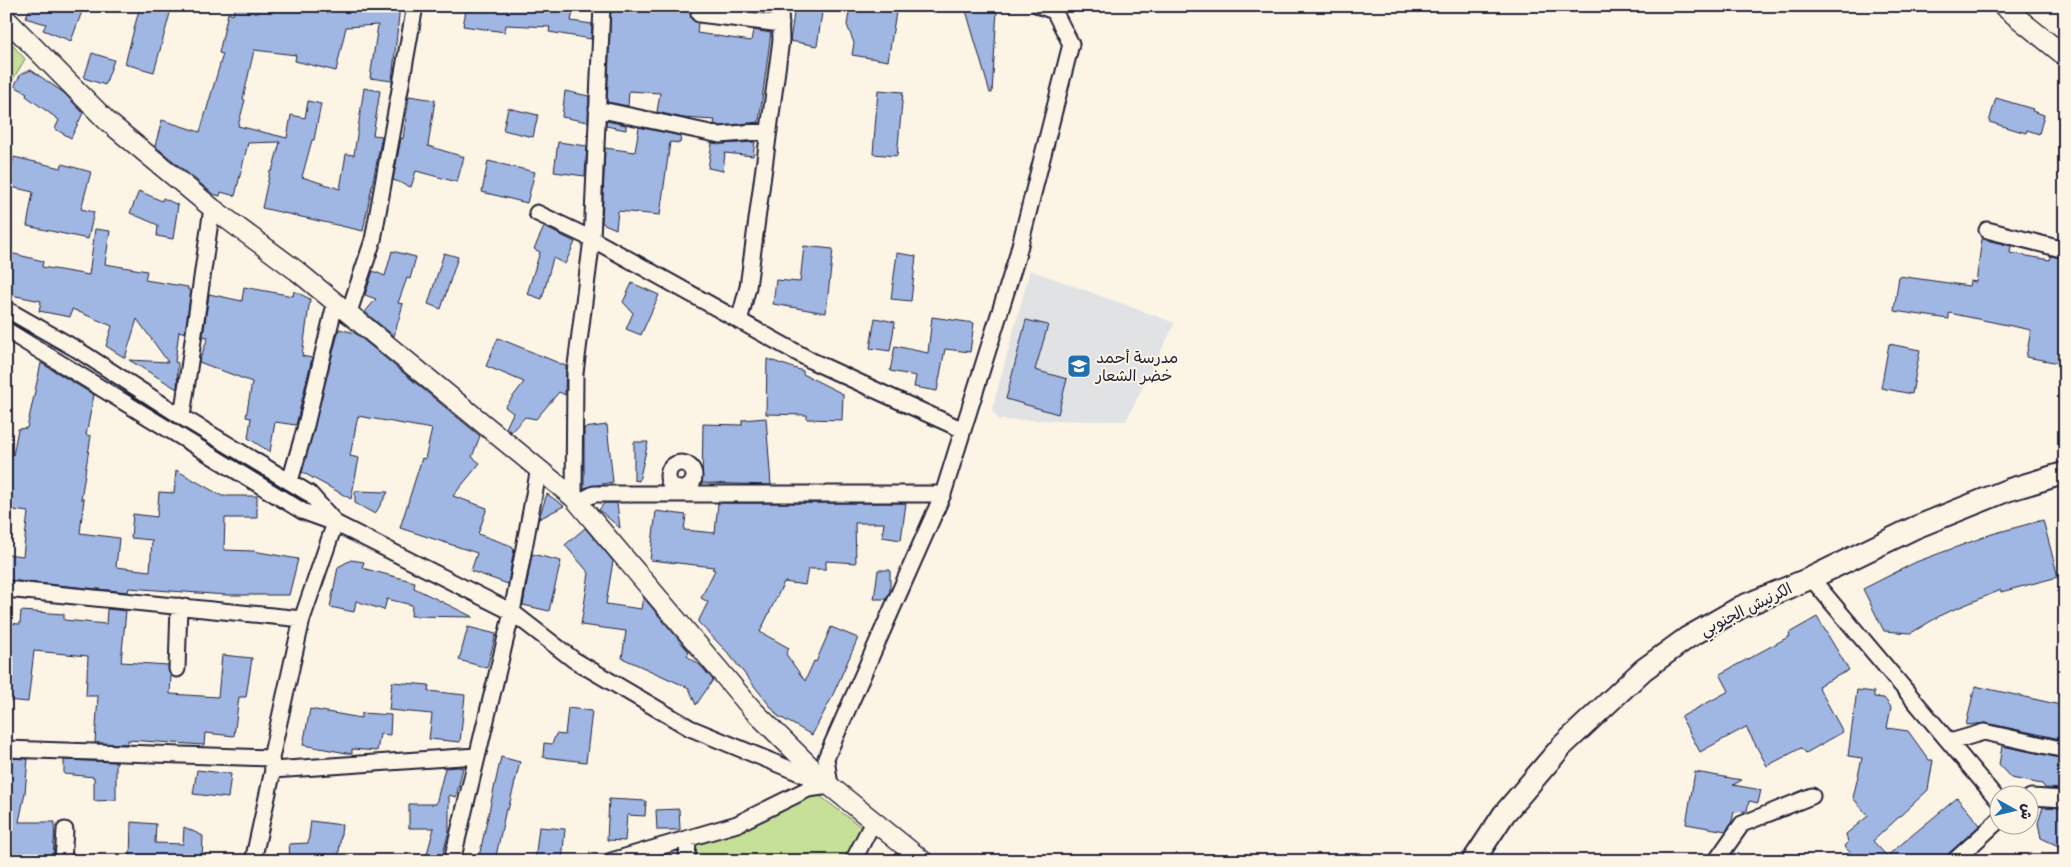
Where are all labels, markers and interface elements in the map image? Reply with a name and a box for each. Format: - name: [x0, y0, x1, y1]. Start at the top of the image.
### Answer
- place label: مدرسة أحمد خضر الشعار: [1094, 343, 1178, 390]
- school or university icon: مدرسة أحمد خضر الشعار: [1066, 353, 1092, 379]
- street label: الكرنيش الجنوبي: [1695, 574, 1797, 644]
- north arrow: [1988, 784, 2038, 834]
- text: ش: [2013, 802, 2040, 821]

